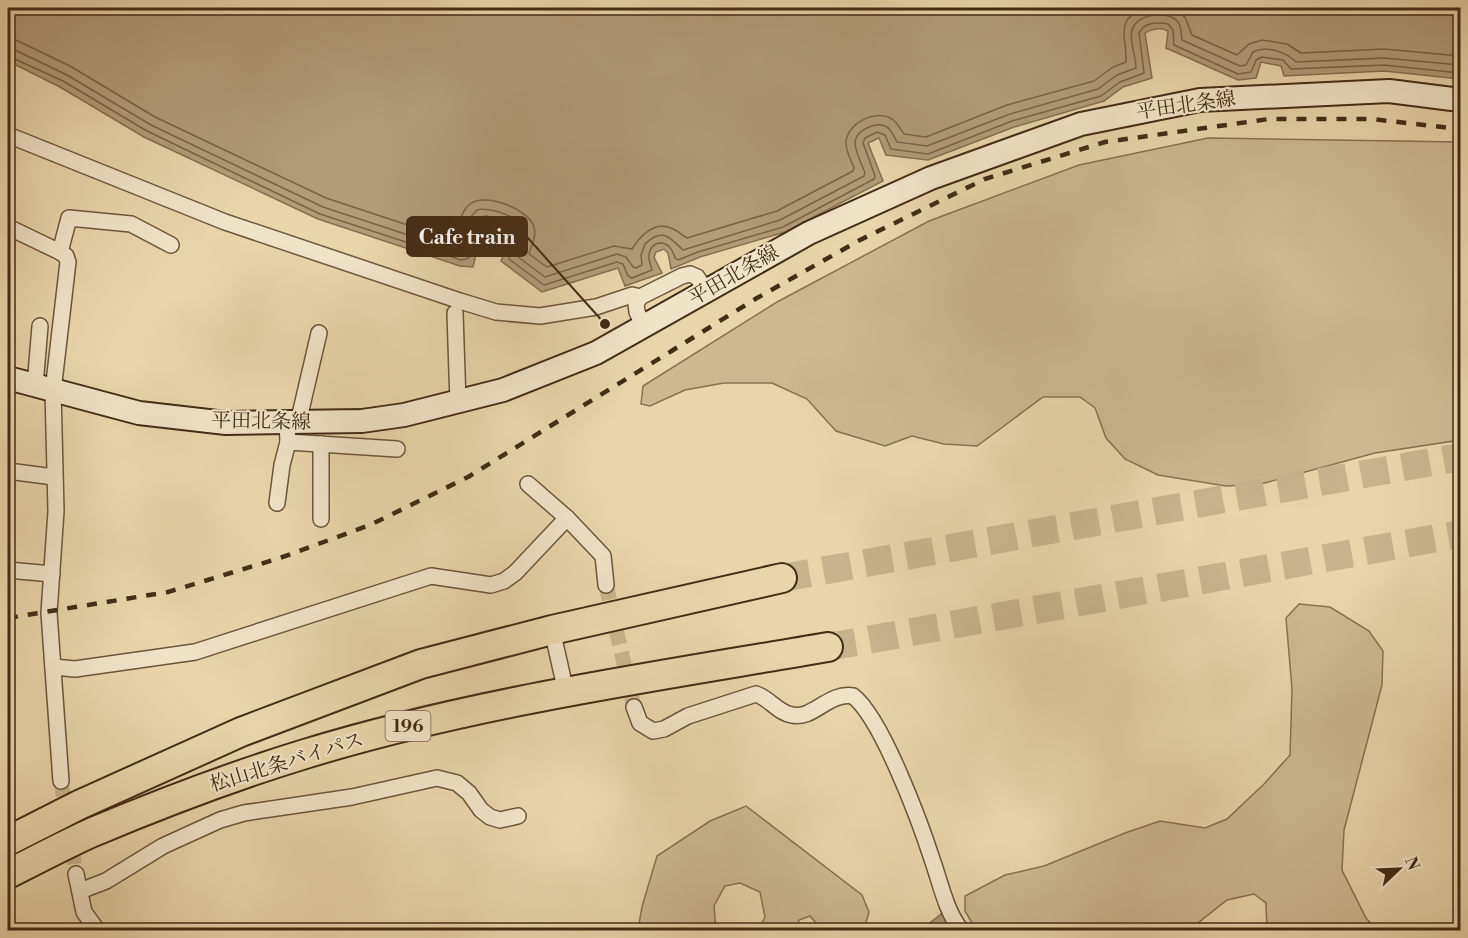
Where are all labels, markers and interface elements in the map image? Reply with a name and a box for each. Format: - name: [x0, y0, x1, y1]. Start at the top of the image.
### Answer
- street label: 平田北条線: [1135, 87, 1237, 125]
- callout: Cafe train: [407, 217, 527, 256]
- text: Cafe train: [419, 225, 515, 251]
- street label: 平田北条線: [684, 240, 784, 312]
- street label: 平田北条線: [211, 409, 311, 435]
- road number: 196: [386, 711, 430, 741]
- street label: 松山北条バイパス: [207, 728, 367, 798]
- north arrow: [1369, 839, 1429, 899]
- text: N: [1400, 854, 1424, 874]

